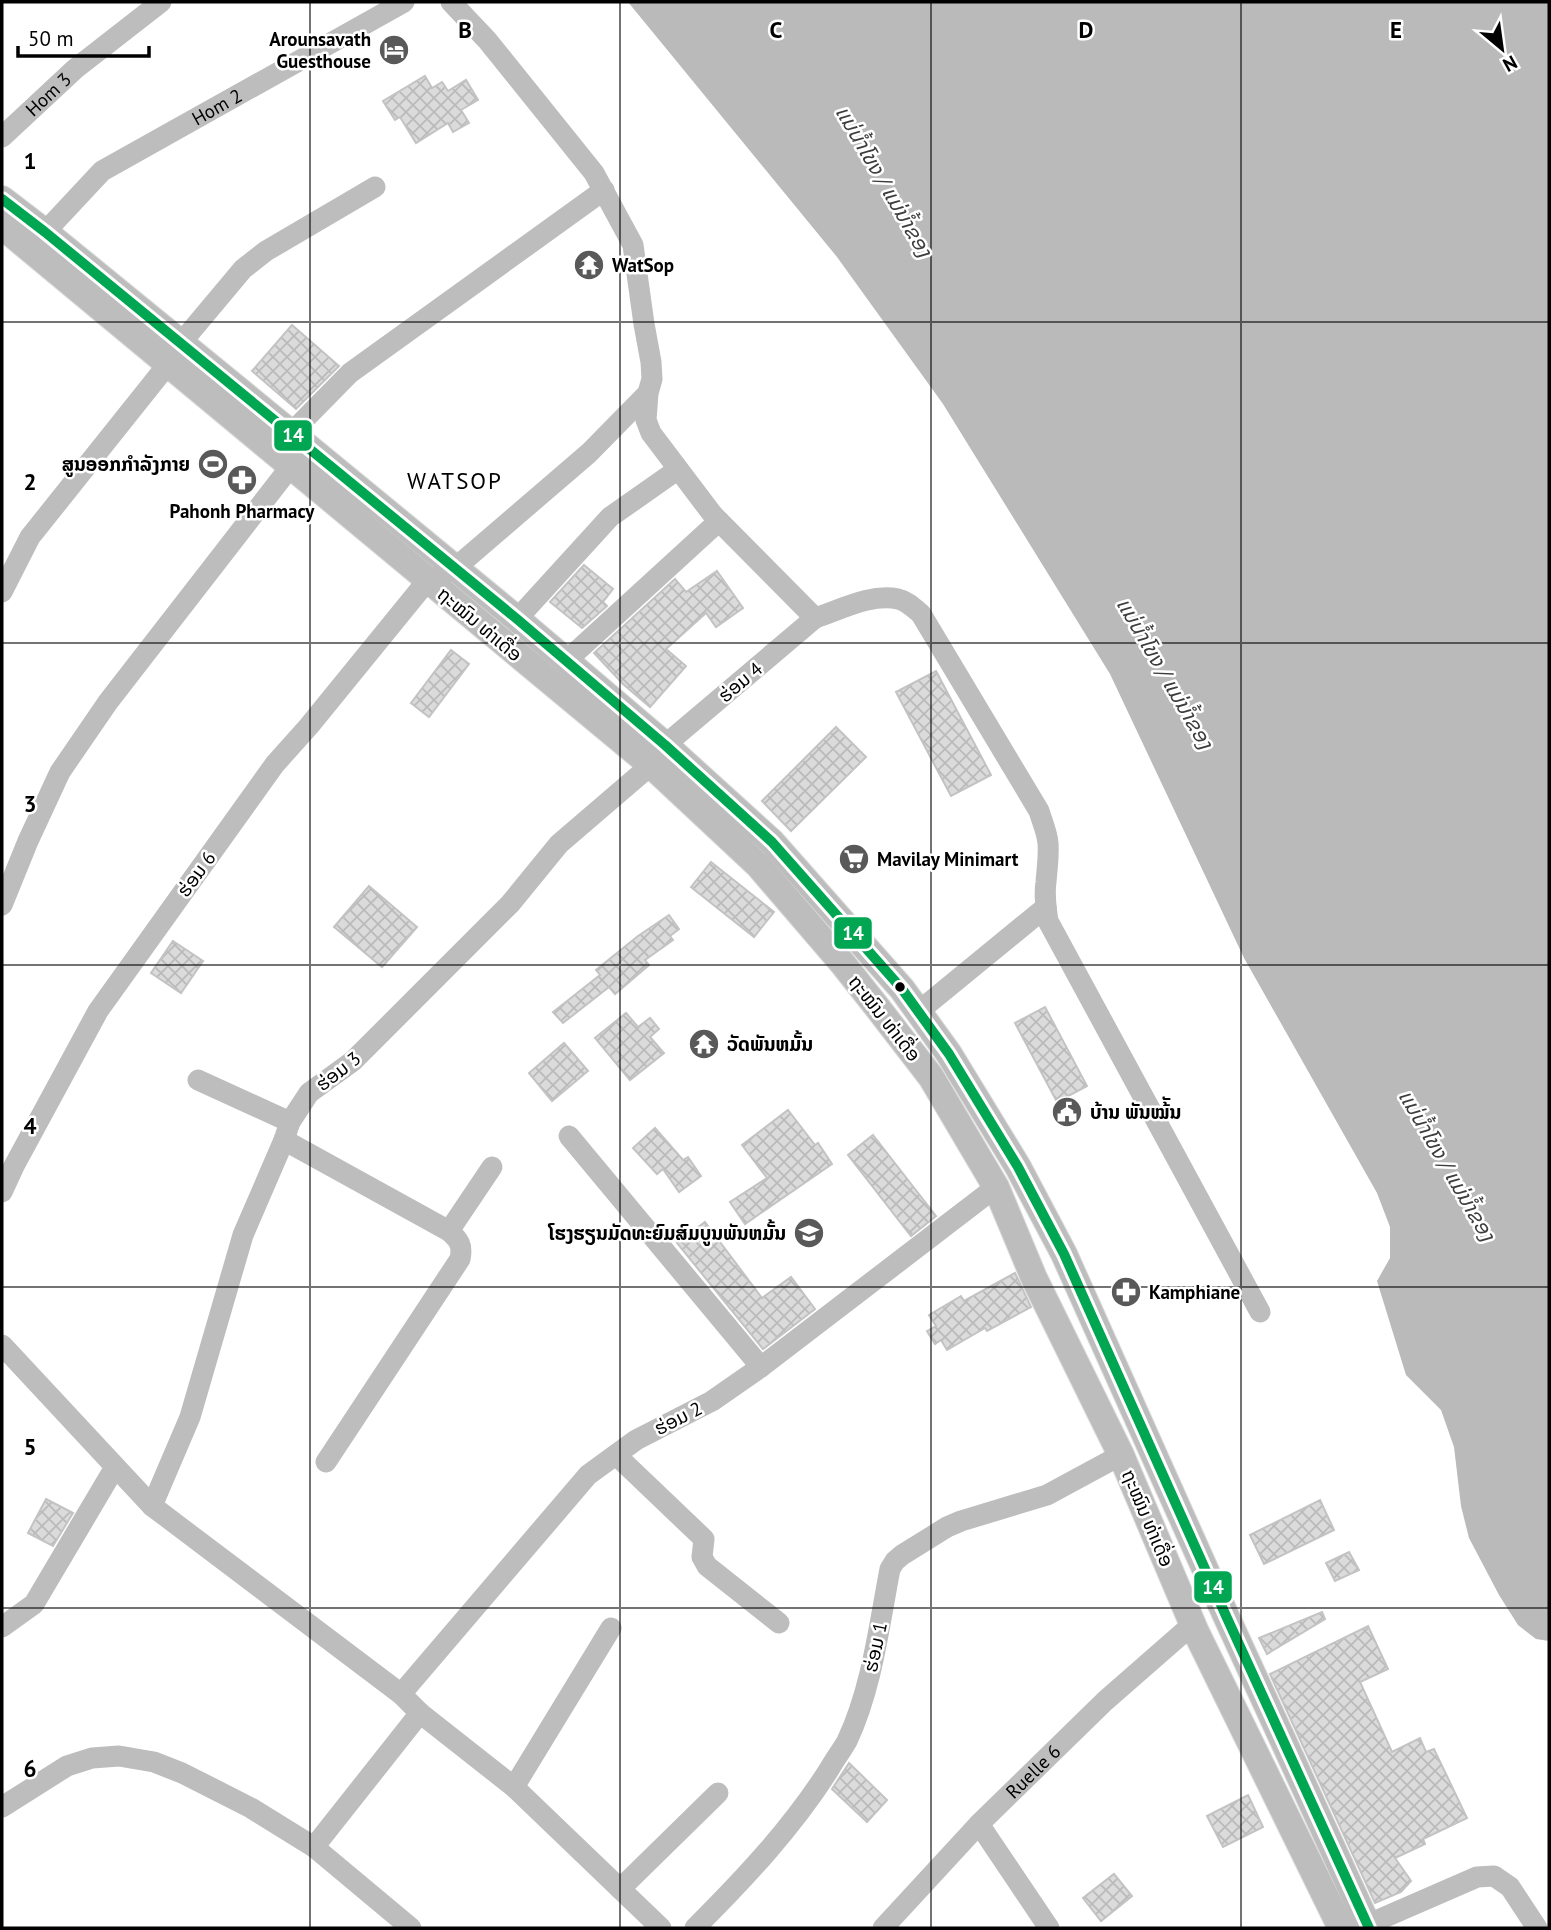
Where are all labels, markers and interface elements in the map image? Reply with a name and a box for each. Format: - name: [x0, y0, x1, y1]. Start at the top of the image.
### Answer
- scale bar: [18, 14, 149, 58]
- north arrow: [1467, 14, 1537, 84]
- text: B: [458, 15, 472, 44]
- text: C: [770, 15, 783, 44]
- text: D: [1079, 15, 1093, 44]
- text: E: [1390, 15, 1402, 44]
- text: 50 m: [28, 25, 74, 52]
- place label: Arounsavath Guesthouse: [269, 27, 371, 73]
- hotel icon: Arounsavath Guesthouse: [377, 33, 411, 67]
- text: N: [1499, 50, 1522, 77]
- street label: Hom 3: [20, 67, 76, 121]
- street label: Hom 2: [187, 83, 246, 130]
- water label: แม่น้ำโขง / ແມ່ນ້ຳຂອງ: [830, 99, 941, 263]
- text: 1: [23, 146, 37, 175]
- temple icon: WatSop: [572, 248, 606, 282]
- place label: WatSop: [612, 253, 674, 277]
- line badge: 14: [273, 419, 313, 452]
- text: 14: [282, 423, 304, 447]
- sports icon: ສູນອອກກຳລັງກາຍ: [196, 447, 230, 481]
- place label: ສູນອອກກຳລັງກາຍ: [62, 452, 190, 477]
- pharmacy icon: Pahonh Pharmacy: [225, 463, 259, 497]
- district label: WATSOP: [407, 466, 503, 495]
- text: 2: [23, 467, 37, 496]
- place label: Pahonh Pharmacy: [170, 499, 315, 523]
- street label: ຖະໝົນ ທ່າເດື່ອ: [433, 580, 529, 666]
- water label: แม่น้ำโขง / ແມ່ນ້ຳຂອງ: [1111, 591, 1222, 755]
- street label: ຮ່ອມ 4: [713, 657, 767, 707]
- text: 3: [23, 789, 37, 818]
- supermarket icon: Mavilay Minimart: [837, 842, 871, 876]
- street label: ຮ່ອມ 6: [171, 846, 221, 902]
- place label: Mavilay Minimart: [877, 847, 1019, 871]
- line badge: 14: [833, 916, 873, 950]
- text: 14: [842, 921, 864, 945]
- street label: ຖະໝົນ ທ່າເດື່ອ: [844, 969, 928, 1066]
- unlabelled marker: [893, 980, 907, 994]
- temple icon: ວັດພັນຫມັ້ນ: [687, 1027, 721, 1061]
- place label: ວັດພັນຫມັ້ນ: [727, 1030, 813, 1056]
- street label: ຮ່ອມ 3: [311, 1046, 365, 1096]
- water label: แม่น้ำโขง / ແມ່ນ້ຳຂອງ: [1393, 1083, 1504, 1247]
- public building icon: ບ້ານ ພັນໝ້ັນ: [1050, 1095, 1084, 1129]
- place label: ບ້ານ ພັນໝ້ັນ: [1090, 1096, 1181, 1124]
- text: 4: [23, 1111, 37, 1140]
- school or university icon: ໂຮງຮຽນມັດທະຍົມສົມບູນພັນຫມັ້ນ: [792, 1216, 826, 1250]
- place label: ໂຮງຮຽນມັດທະຍົມສົມບູນພັນຫມັ້ນ: [547, 1219, 786, 1246]
- pharmacy icon: Kamphiane: [1109, 1275, 1143, 1309]
- place label: Kamphiane: [1149, 1280, 1240, 1304]
- street label: ຮ່ອມ 2: [650, 1396, 706, 1440]
- text: 5: [23, 1432, 37, 1461]
- street label: ຖະໝົນ ທ່າເດື່ອ: [1117, 1465, 1181, 1570]
- line badge: 14: [1193, 1570, 1233, 1604]
- text: 14: [1202, 1575, 1224, 1599]
- street label: ຮ່ອມ 1: [858, 1620, 892, 1674]
- street label: Ruelle 6: [1001, 1739, 1065, 1803]
- text: 6: [23, 1754, 37, 1783]

